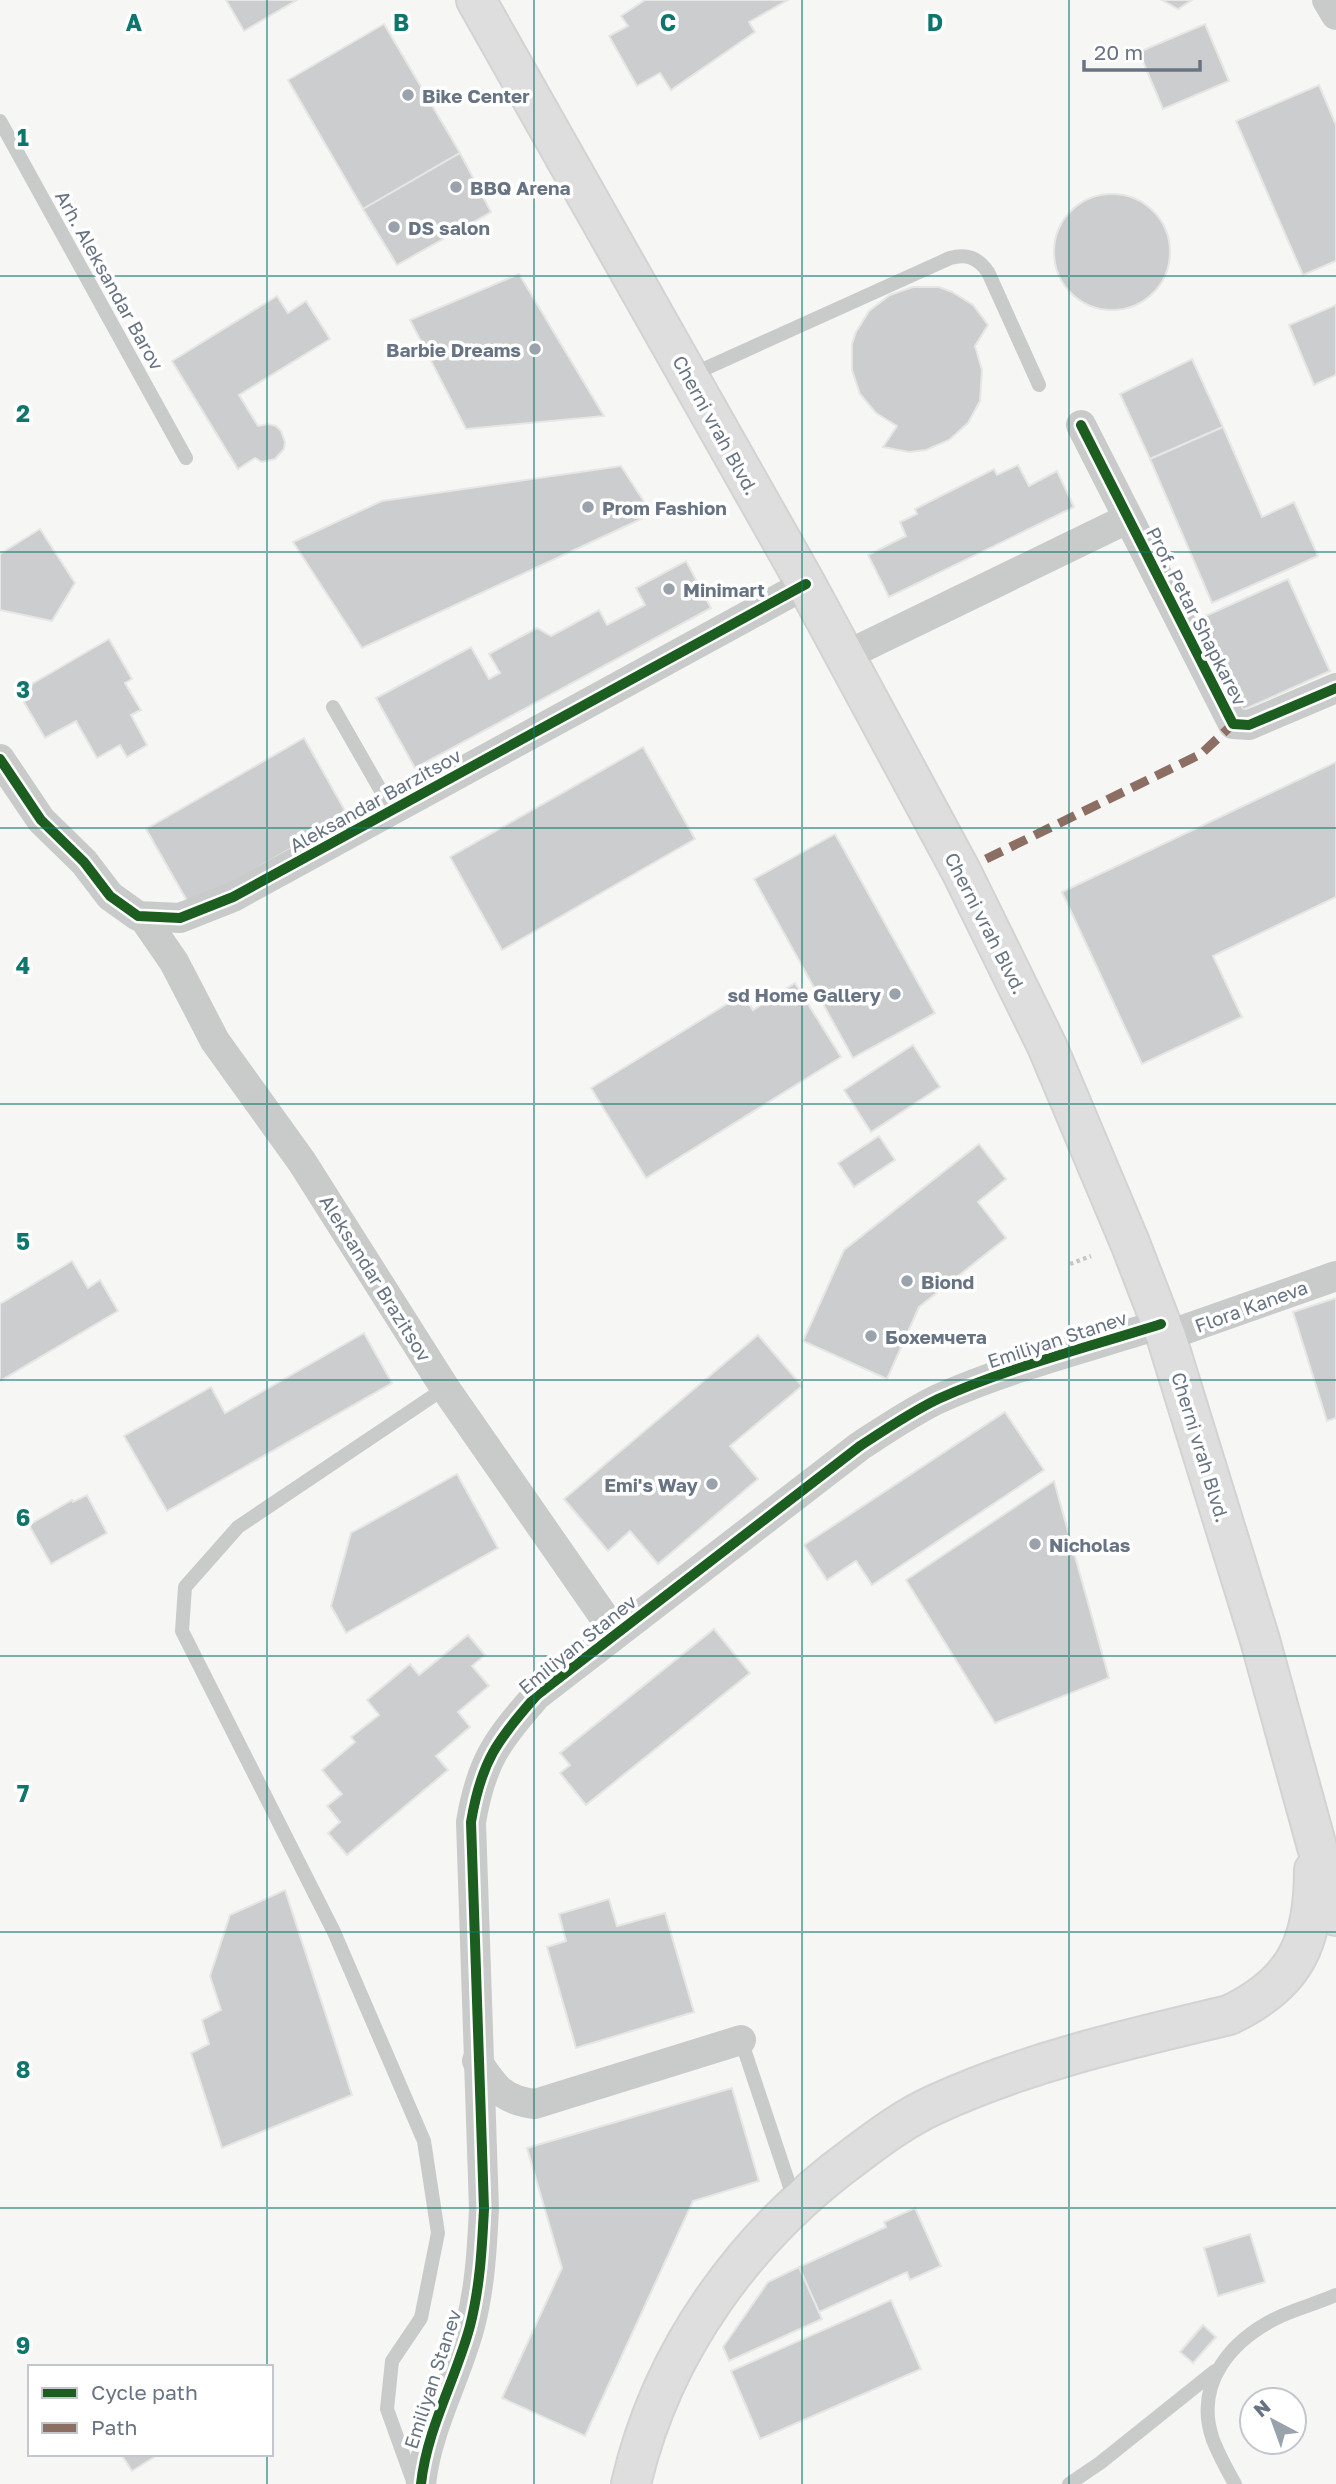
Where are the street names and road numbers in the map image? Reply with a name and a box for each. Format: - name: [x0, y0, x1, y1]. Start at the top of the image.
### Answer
- street label: Arh. Aleksandar Barov: [51, 186, 169, 374]
- street label: Cherni vrah Blvd.: [668, 351, 764, 499]
- street label: Prof. Petar Shapkarev: [1142, 523, 1252, 709]
- street label: Aleksandar Barzitsov: [285, 743, 465, 857]
- street label: Cherni vrah Blvd.: [940, 848, 1032, 998]
- street label: Aleksandar Brazitsov: [315, 1191, 437, 1366]
- street label: Flora Kaneva: [1192, 1275, 1310, 1337]
- street label: Emiliyan Stanev: [984, 1306, 1130, 1372]
- street label: Cherni vrah Blvd.: [1167, 1369, 1235, 1525]
- street label: Emiliyan Stanev: [513, 1589, 641, 1699]
- street label: Emiliyan Stanev: [399, 2306, 465, 2452]

